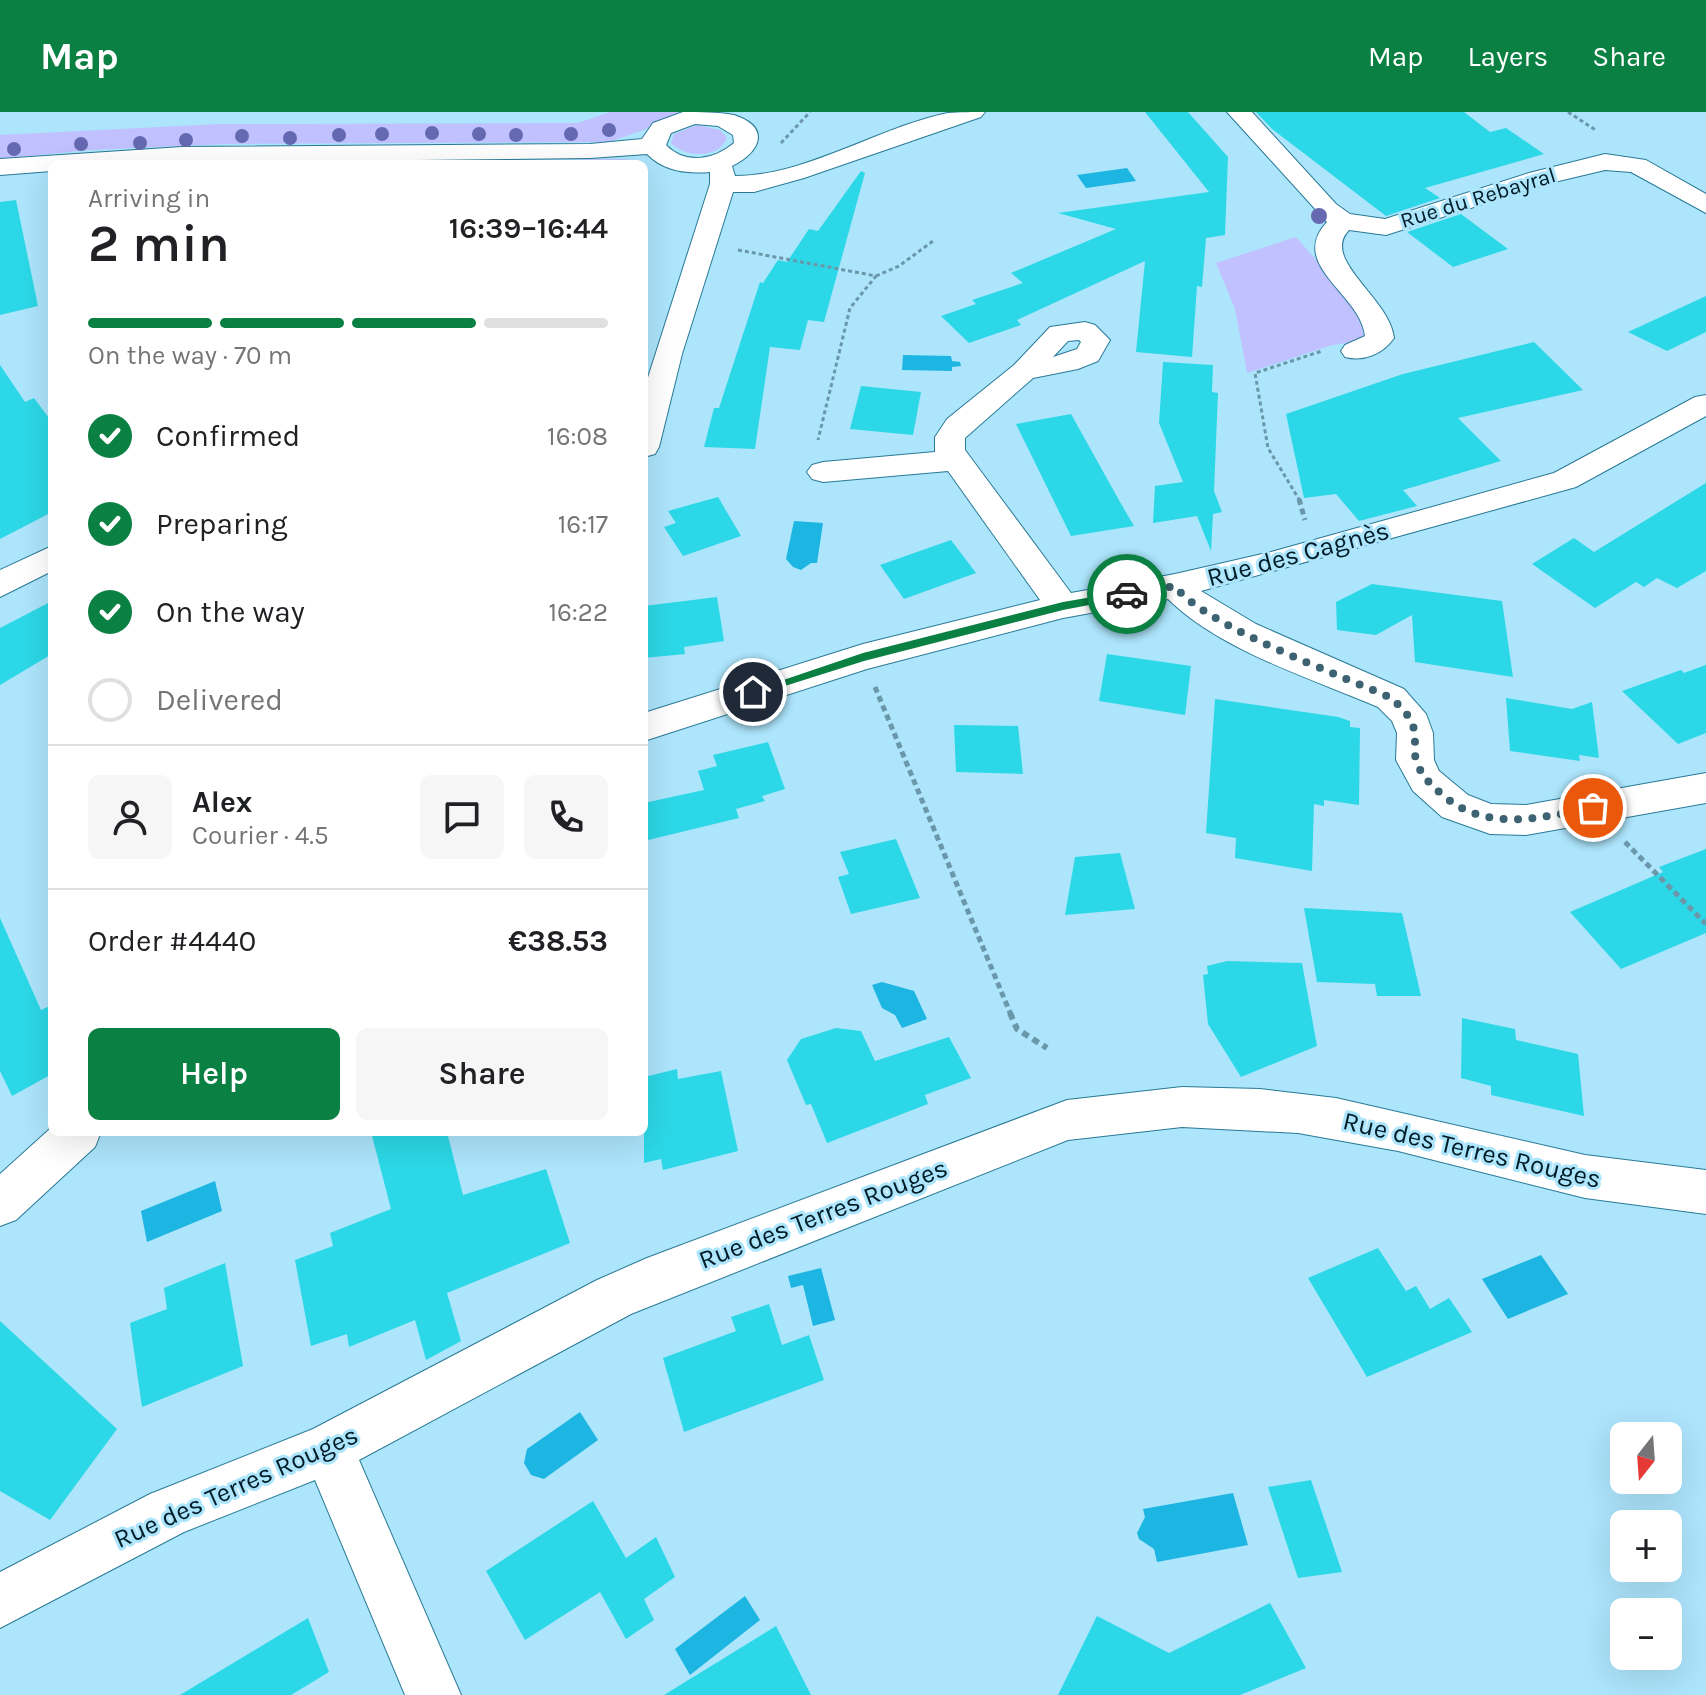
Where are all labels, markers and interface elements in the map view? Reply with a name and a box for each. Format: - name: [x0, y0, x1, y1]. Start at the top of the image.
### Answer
- text: Map: [40, 34, 119, 79]
- text: Map: [1368, 40, 1423, 73]
- text: Layers: [1467, 40, 1548, 73]
- text: Share: [1592, 40, 1666, 73]
- street label: Rue du Rebayral: [1397, 162, 1559, 234]
- text: Arriving in: [88, 183, 210, 214]
- text: 16:39–16:44: [449, 210, 608, 246]
- text: 2 min: [88, 213, 230, 274]
- text: On the way · 70 m: [88, 340, 292, 371]
- icon: check: [88, 414, 132, 458]
- text: Confirmed: [156, 418, 300, 454]
- text: 16:08: [547, 421, 608, 452]
- icon: check: [88, 502, 132, 546]
- text: Preparing: [156, 506, 288, 542]
- text: 16:17: [558, 509, 608, 540]
- street label: Rue des Cagnès: [1203, 515, 1393, 593]
- courier: [1087, 554, 1167, 634]
- icon: car: [1105, 572, 1149, 616]
- icon: check: [88, 590, 132, 634]
- text: On the way: [156, 594, 305, 630]
- text: 16:22: [548, 597, 608, 628]
- pin: [719, 658, 787, 726]
- icon: home: [731, 670, 775, 714]
- text: Delivered: [156, 682, 283, 718]
- pin: [1559, 774, 1627, 842]
- button: person: [88, 775, 172, 859]
- button: chat: [420, 775, 504, 859]
- button: phone: [524, 775, 608, 859]
- text: Alex: [192, 784, 252, 820]
- icon: bag: [1571, 786, 1615, 830]
- text: Courier · 4.5: [192, 820, 329, 851]
- text: Order #4440: [88, 923, 256, 959]
- text: €38.53: [508, 923, 608, 959]
- button: Help: [88, 1028, 340, 1120]
- button: Share: [356, 1028, 608, 1120]
- street label: Rue des Terres Rouges: [1340, 1105, 1604, 1195]
- street label: Rue des Terres Rouges: [694, 1152, 952, 1276]
- street label: Rue des Terres Rouges: [109, 1419, 363, 1555]
- north arrow: [1610, 1422, 1682, 1494]
- map controls: [1610, 1422, 1682, 1670]
- button: +: [1610, 1510, 1682, 1582]
- button: −: [1610, 1598, 1682, 1670]

